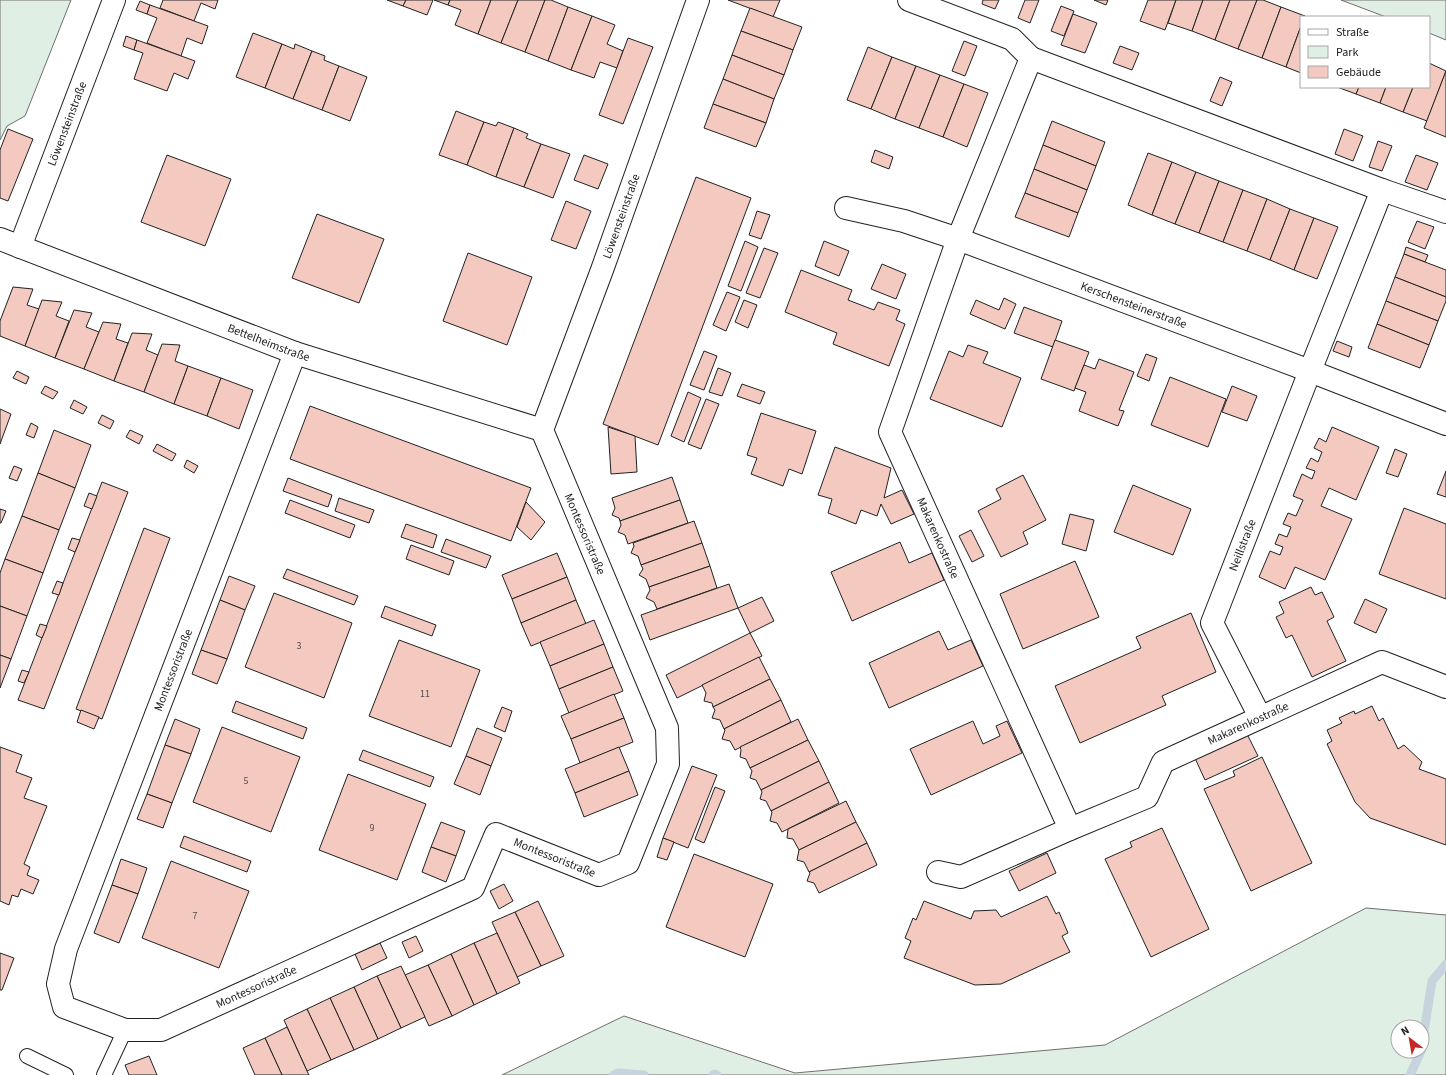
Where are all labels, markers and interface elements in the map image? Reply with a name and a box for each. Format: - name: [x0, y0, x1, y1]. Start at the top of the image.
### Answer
- legend: [1300, 16, 1430, 88]
- text: Straße: [1336, 24, 1369, 41]
- text: Park: [1336, 44, 1358, 61]
- text: Gebäude: [1336, 64, 1381, 81]
- street label: Löwensteinstraße: [44, 79, 91, 169]
- street label: Löwensteinstraße: [599, 171, 645, 261]
- street label: Kerschensteinerstraße: [1078, 278, 1189, 333]
- street label: Bettelheimstraße: [225, 320, 312, 366]
- street label: Montessoristraße: [560, 491, 609, 578]
- street label: Makarenkostraße: [912, 495, 963, 581]
- street label: Neillstraße: [1225, 517, 1261, 574]
- street label: Montessoristraße: [150, 627, 197, 714]
- house number: 3: [297, 639, 302, 653]
- house number: 11: [420, 687, 430, 701]
- street label: Makarenkostraße: [1205, 698, 1291, 749]
- house number: 5: [244, 774, 249, 788]
- house number: 9: [370, 821, 375, 835]
- street label: Montessoristraße: [511, 834, 598, 882]
- house number: 7: [193, 909, 198, 923]
- street label: Montessoristraße: [213, 961, 300, 1013]
- north arrow: [1390, 1019, 1430, 1059]
- text: N: [1398, 1023, 1412, 1039]

